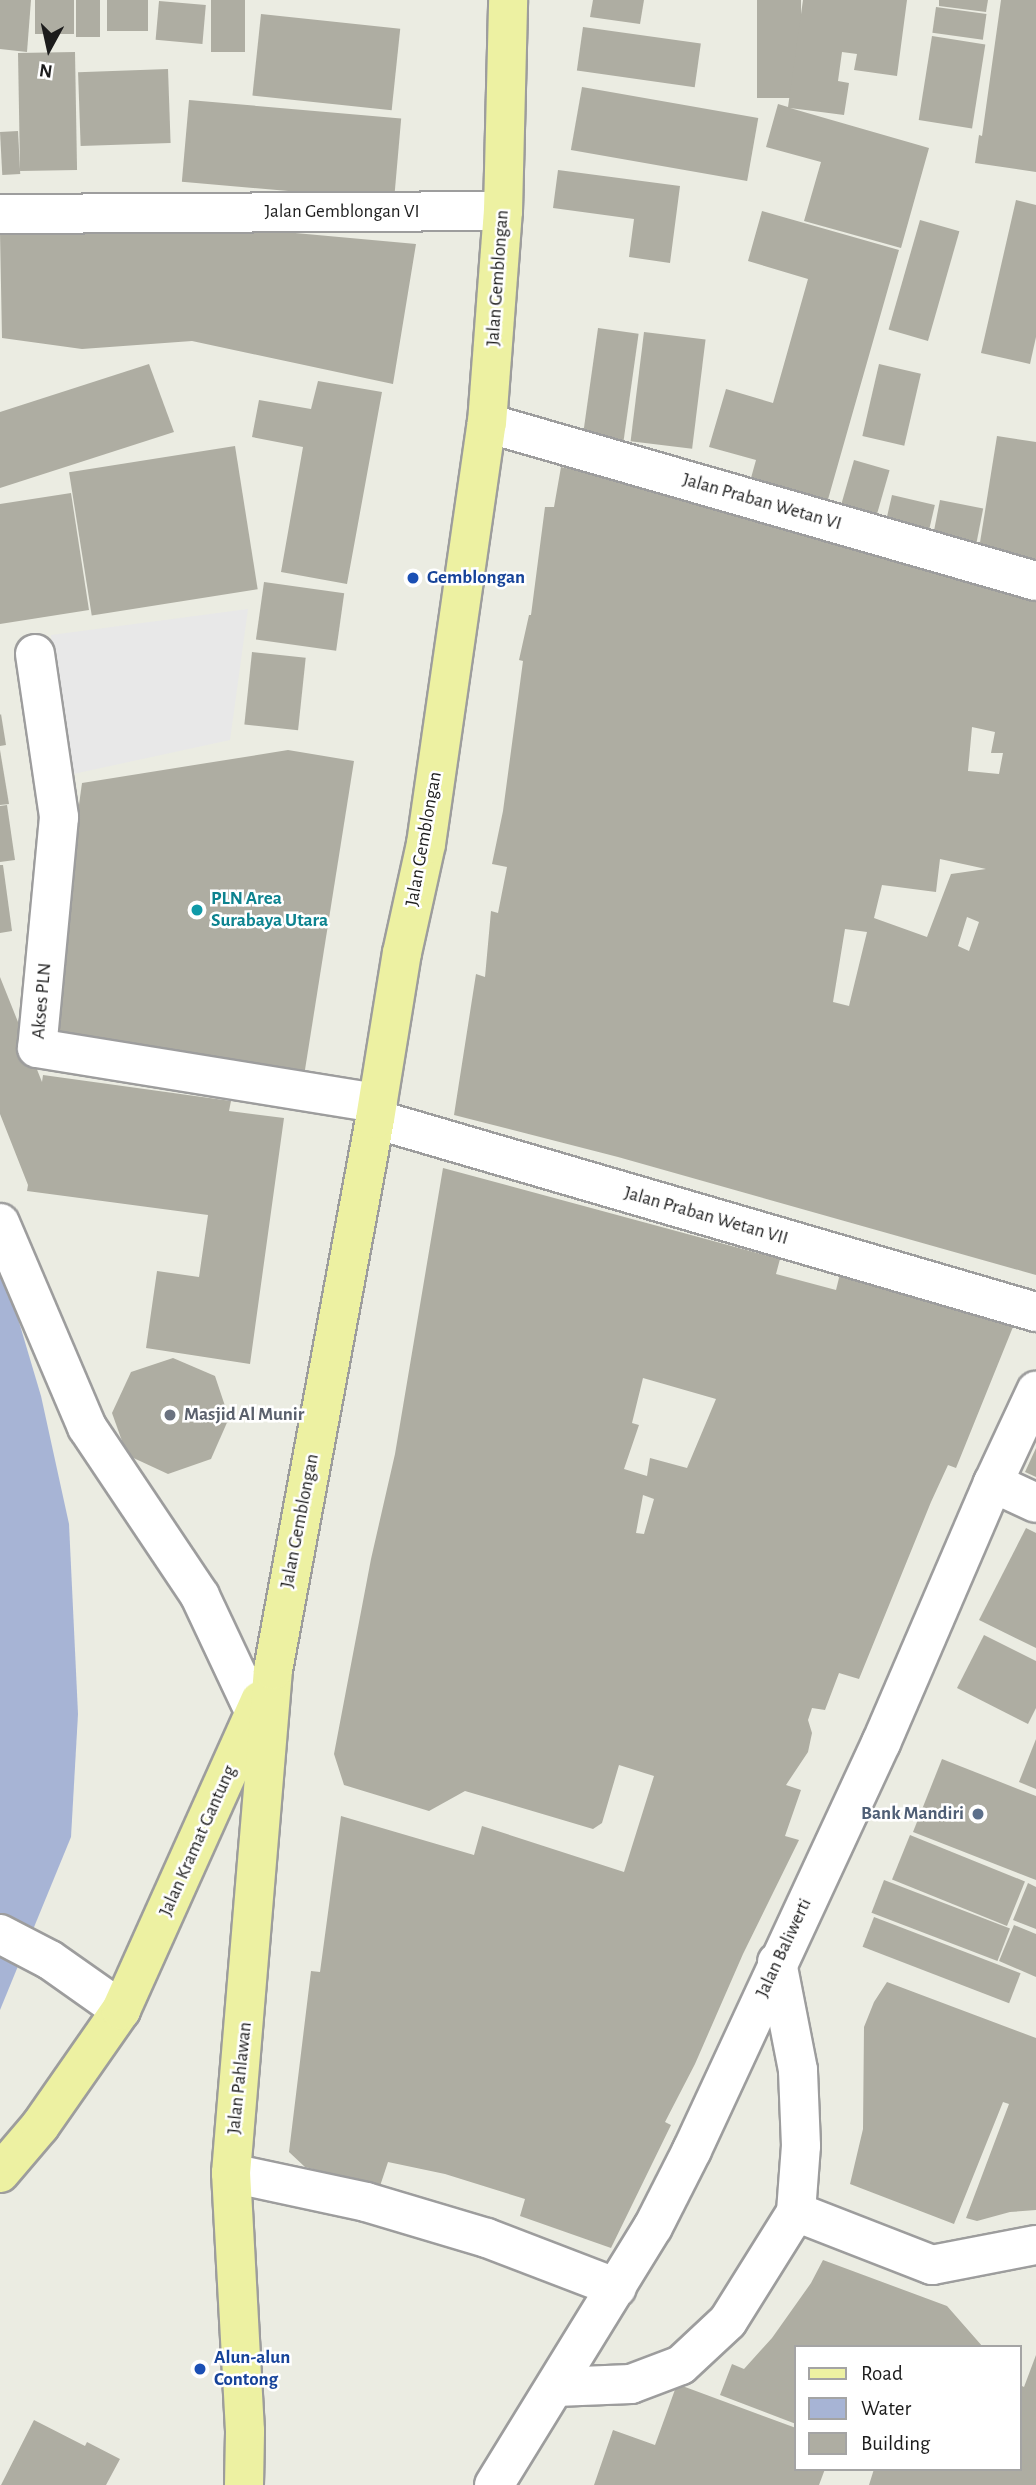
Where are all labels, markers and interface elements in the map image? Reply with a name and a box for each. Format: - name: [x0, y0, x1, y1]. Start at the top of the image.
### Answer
- north arrow: [14, 14, 84, 84]
- text: N: [38, 60, 54, 81]
- street label: Jalan Gemblongan VI: [264, 201, 420, 223]
- street label: Jalan Gemblongan: [482, 209, 514, 347]
- street label: Jalan Praban Wetan VI: [680, 468, 844, 536]
- place label: Gemblongan: [427, 567, 525, 589]
- marker: Gemblongan: [405, 570, 421, 586]
- street label: Jalan Gemblongan: [401, 770, 447, 908]
- place label: PLN Area Surabaya Utara: [211, 888, 328, 932]
- marker: PLN Area Surabaya Utara: [189, 902, 205, 918]
- street label: Akses PLN: [27, 962, 57, 1040]
- street label: Jalan Praban Wetan VII: [621, 1182, 791, 1250]
- place label: Masjid Al Munir: [184, 1404, 304, 1426]
- marker: Masjid Al Munir: [162, 1407, 178, 1423]
- street label: Jalan Gemblongan: [276, 1452, 324, 1590]
- street label: Jalan Kramat Gantung: [155, 1762, 241, 1920]
- place label: Bank Mandiri: [861, 1803, 964, 1825]
- marker: Bank Mandiri: [970, 1806, 986, 1822]
- street label: Jalan Baliwerti: [751, 1895, 817, 2001]
- street label: Jalan Pahlawan: [223, 2021, 257, 2135]
- legend: [794, 2345, 1022, 2471]
- place label: Alun-alun Contong: [214, 2347, 290, 2391]
- marker: Alun-alun Contong: [192, 2361, 208, 2377]
- text: Road: [861, 2363, 903, 2384]
- text: Water: [861, 2398, 911, 2419]
- text: Building: [861, 2433, 930, 2454]

